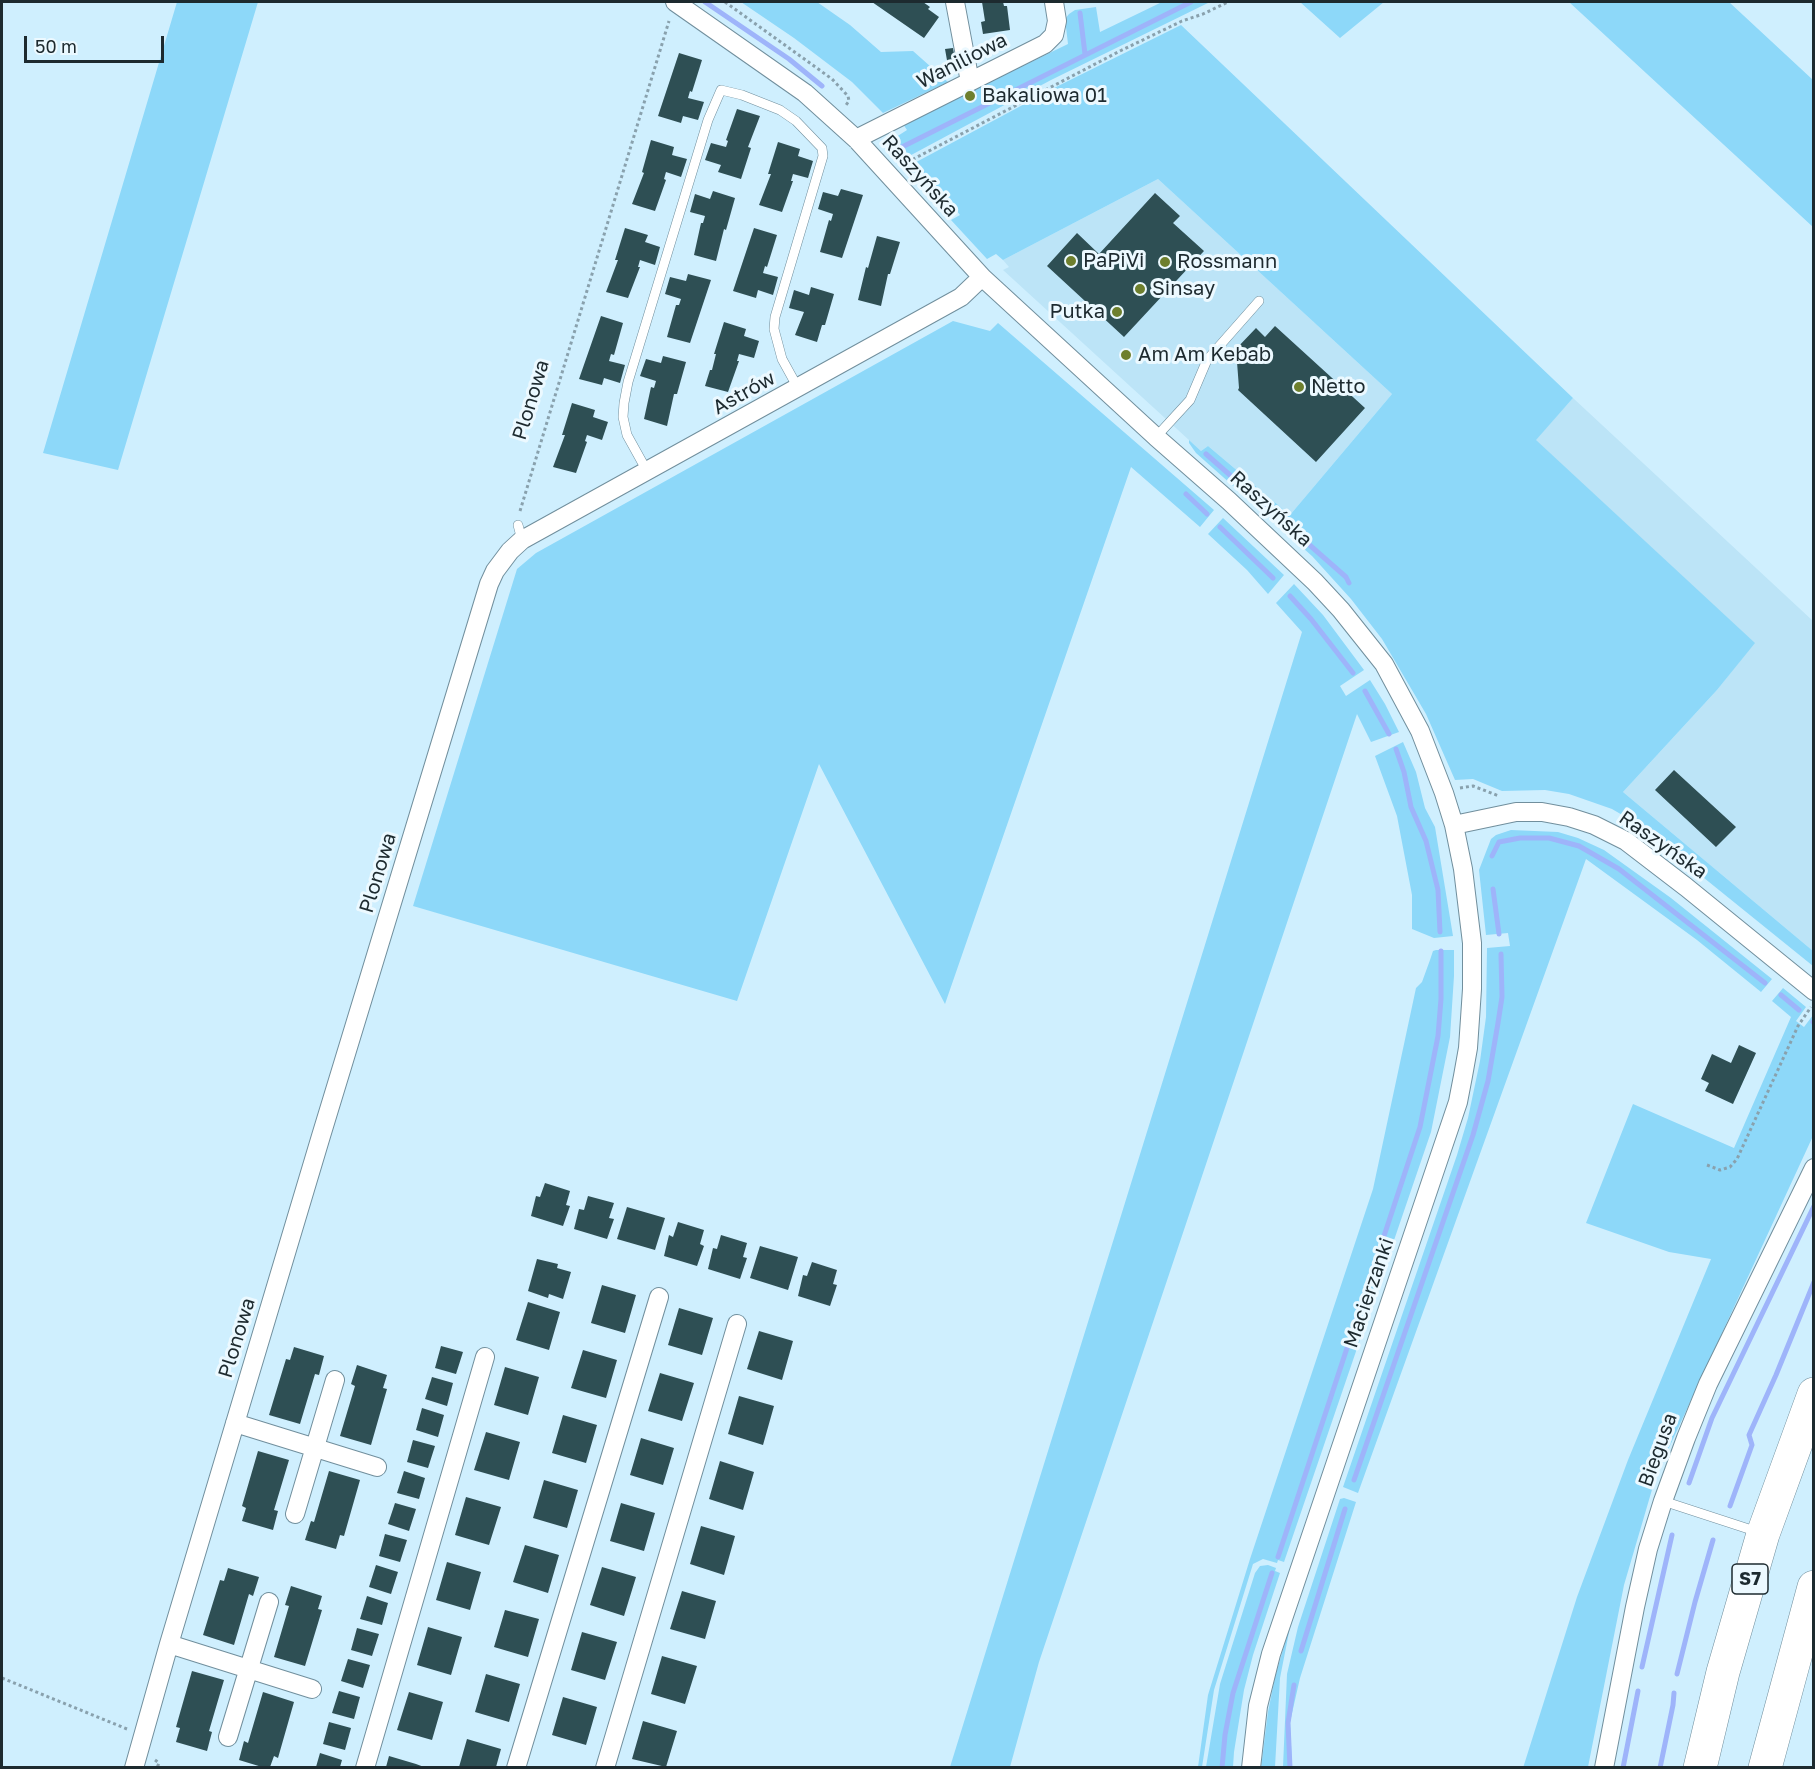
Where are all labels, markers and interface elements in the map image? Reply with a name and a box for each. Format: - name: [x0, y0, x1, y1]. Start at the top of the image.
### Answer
- scale bar: [27, 24, 166, 62]
- street label: Waniliowa: [913, 28, 1011, 94]
- text: 50 m: [35, 35, 77, 57]
- place label: Bakaliowa 01: [982, 84, 1107, 108]
- marker: Bakaliowa 01: [963, 89, 977, 103]
- street label: Raszyńska: [877, 130, 963, 222]
- place label: PaPiVi: [1083, 249, 1144, 273]
- place label: Rossmann: [1177, 250, 1277, 274]
- marker: PaPiVi: [1064, 254, 1078, 268]
- marker: Rossmann: [1158, 255, 1172, 269]
- place label: Sinsay: [1152, 277, 1215, 301]
- marker: Sinsay: [1133, 282, 1147, 296]
- place label: Putka: [1049, 300, 1105, 324]
- marker: Putka: [1110, 305, 1124, 319]
- place label: Am Am Kebab: [1138, 343, 1271, 367]
- marker: Am Am Kebab: [1119, 348, 1133, 362]
- street label: Plonowa: [507, 357, 555, 443]
- street label: Astrów: [709, 366, 779, 420]
- place label: Netto: [1311, 375, 1366, 399]
- marker: Netto: [1292, 380, 1306, 394]
- street label: Raszyńska: [1225, 466, 1317, 552]
- street label: Raszyńska: [1614, 806, 1712, 884]
- street label: Plonowa: [354, 830, 402, 916]
- street label: Macierzanki: [1339, 1235, 1399, 1351]
- street label: Plonowa: [213, 1295, 261, 1381]
- street label: Biegusa: [1634, 1410, 1682, 1490]
- road number: S7: [1732, 1564, 1768, 1594]

